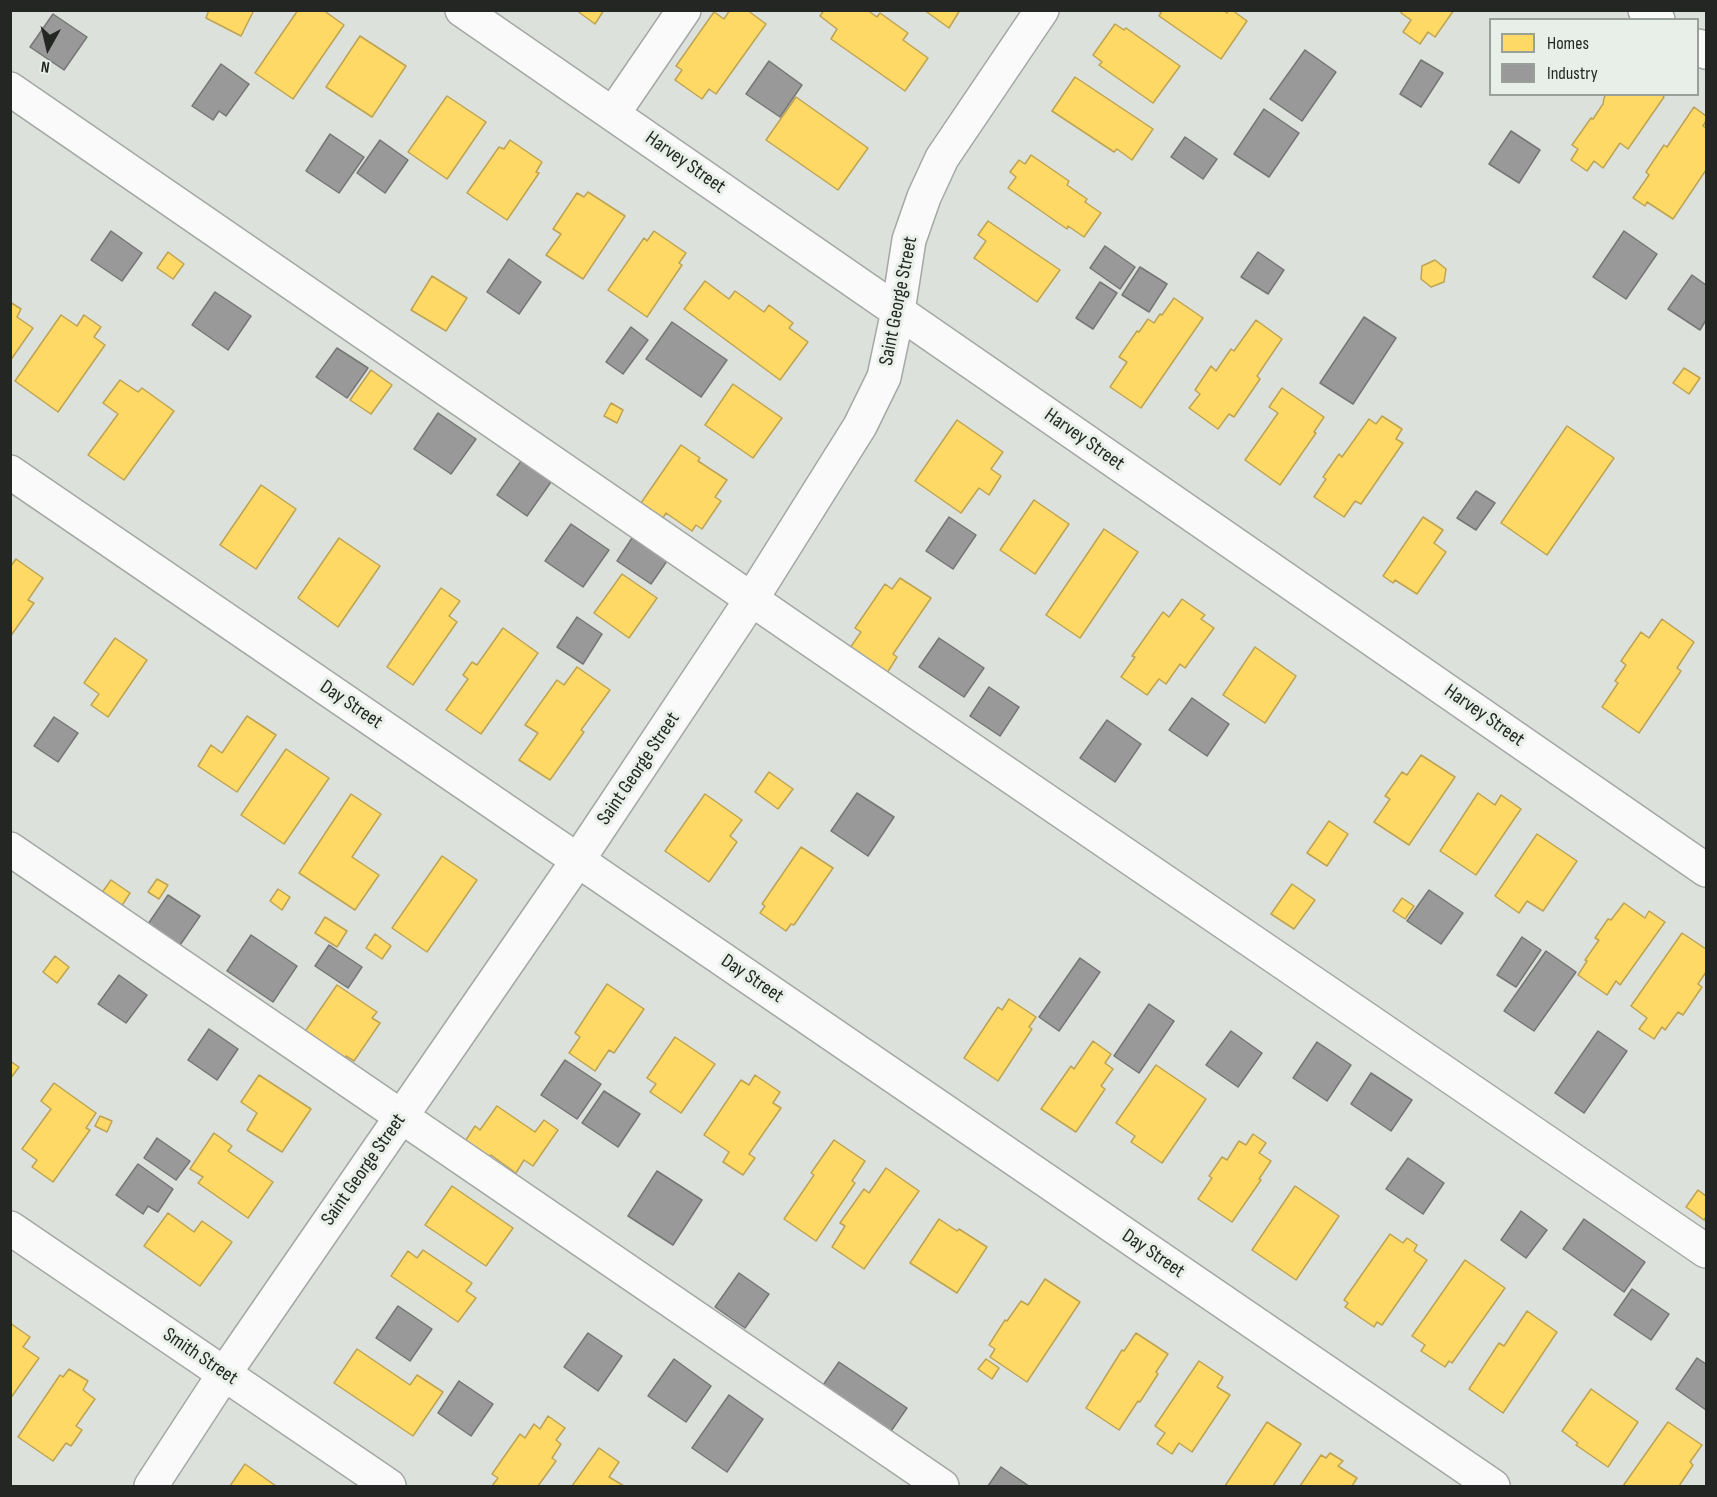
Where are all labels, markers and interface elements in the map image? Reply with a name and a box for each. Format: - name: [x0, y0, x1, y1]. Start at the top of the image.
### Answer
- north arrow: [18, 18, 78, 78]
- legend: [1489, 18, 1699, 96]
- text: Homes: [1547, 33, 1589, 54]
- text: N: [40, 56, 51, 76]
- text: Industry: [1547, 63, 1598, 84]
- street label: Harvey Street: [640, 127, 730, 199]
- street label: Saint George Street: [875, 234, 923, 368]
- street label: Harvey Street: [1039, 404, 1129, 476]
- street label: Day Street: [315, 675, 387, 735]
- street label: Harvey Street: [1439, 680, 1529, 752]
- street label: Saint George Street: [592, 708, 686, 830]
- street label: Day Street: [716, 949, 788, 1009]
- street label: Saint George Street: [317, 1110, 411, 1230]
- street label: Day Street: [1117, 1224, 1189, 1284]
- street label: Smith Street: [158, 1323, 242, 1391]

